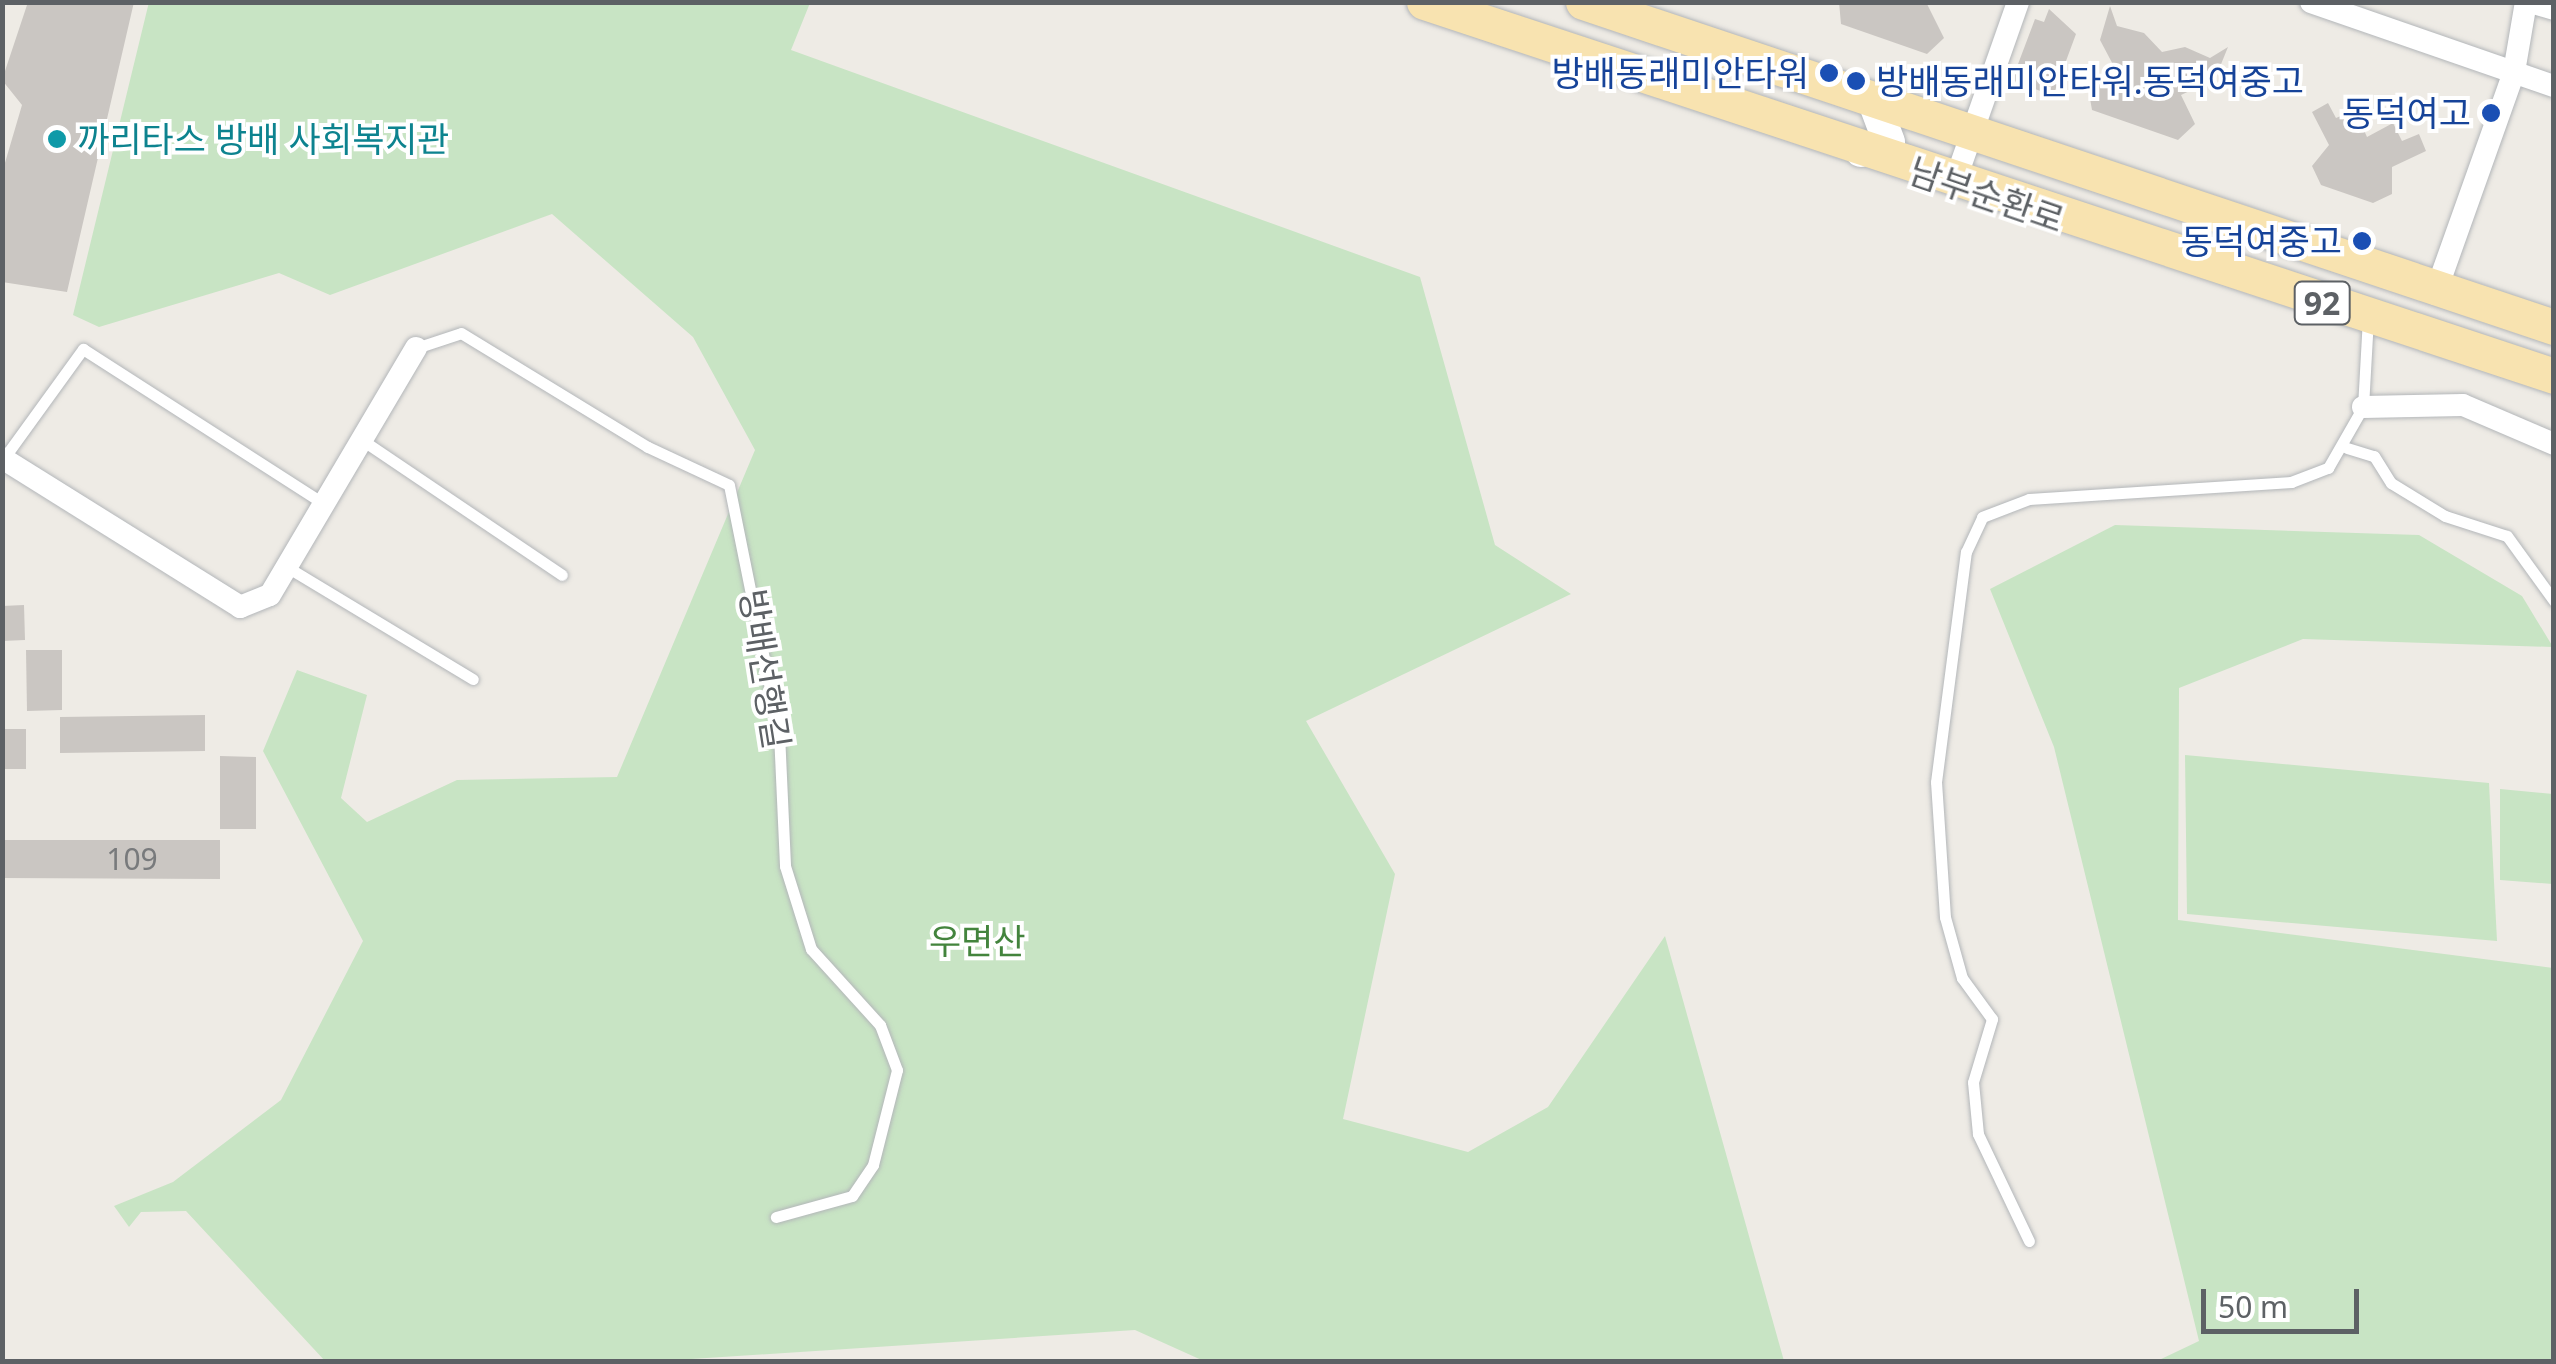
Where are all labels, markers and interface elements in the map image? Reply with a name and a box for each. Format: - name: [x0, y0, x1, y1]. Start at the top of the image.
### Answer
- place label: 방배동래미안타워: [1551, 52, 1809, 94]
- place label: 방배동래미안타워.동덕여중고: [1876, 60, 2304, 102]
- marker: 방배동래미안타워: [1818, 62, 1840, 84]
- marker: 방배동래미안타워.동덕여중고: [1845, 70, 1867, 92]
- place label: 동덕여고: [2342, 92, 2471, 134]
- marker: 동덕여고: [2480, 102, 2502, 124]
- place label: 까리타스 방배 사회복지관: [77, 118, 449, 160]
- marker: 까리타스 방배 사회복지관: [46, 128, 68, 150]
- street label: 남부순환로: [1904, 149, 2070, 241]
- place label: 동덕여중고: [2181, 220, 2342, 262]
- marker: 동덕여중고: [2351, 230, 2373, 252]
- road number: 92: [2292, 276, 2352, 330]
- street label: 방배선행길: [732, 586, 798, 752]
- house number: 109: [106, 841, 158, 877]
- park label: 우면산: [929, 920, 1025, 962]
- scale bar: [2206, 1269, 2364, 1331]
- text: 50 m: [2218, 1286, 2288, 1327]

